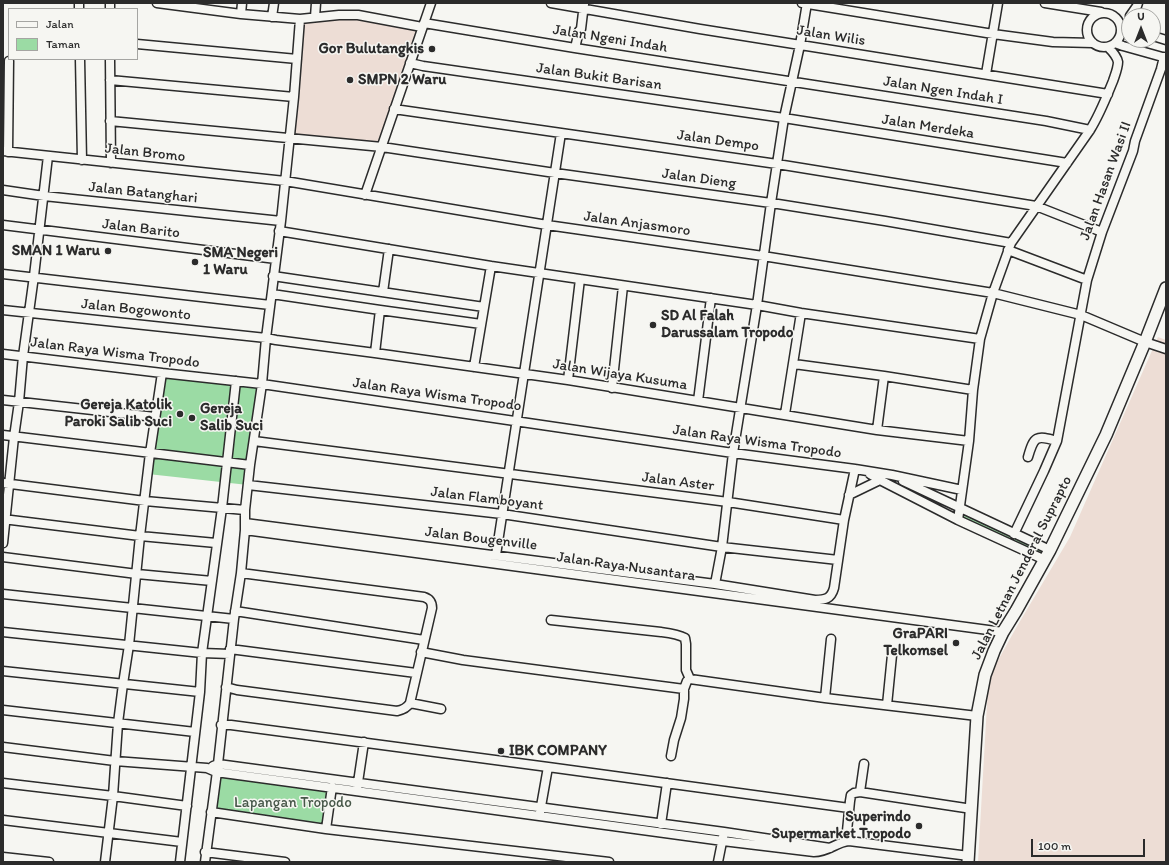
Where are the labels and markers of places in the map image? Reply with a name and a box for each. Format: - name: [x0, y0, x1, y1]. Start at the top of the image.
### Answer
- place label: Gor Bulutangkis: [318, 40, 424, 58]
- marker: Gor Bulutangkis: [427, 44, 437, 54]
- place label: SMPN 2 Waru: [358, 71, 446, 89]
- marker: SMPN 2 Waru: [345, 75, 355, 85]
- place label: SMAN 1 Waru: [12, 242, 100, 260]
- place label: SMA Negeri 1 Waru: [203, 244, 278, 279]
- marker: SMAN 1 Waru: [103, 246, 113, 256]
- marker: SMA Negeri 1 Waru: [190, 257, 200, 267]
- place label: SD Al Falah Darussalam Tropodo: [661, 307, 793, 342]
- marker: SD Al Falah Darussalam Tropodo: [648, 320, 658, 330]
- place label: Gereja Katolik Paroki Salib Suci: [65, 396, 172, 431]
- place label: Gereja Salib Suci: [200, 400, 263, 435]
- marker: Gereja Katolik Paroki Salib Suci: [175, 409, 185, 419]
- marker: Gereja Salib Suci: [187, 413, 197, 423]
- place label: GraPARI Telkomsel: [884, 625, 948, 660]
- marker: GraPARI Telkomsel: [951, 638, 961, 648]
- place label: IBK COMPANY: [509, 742, 607, 760]
- marker: IBK COMPANY: [496, 746, 506, 756]
- place label: Superindo Supermarket Tropodo: [772, 808, 911, 843]
- marker: Superindo Supermarket Tropodo: [914, 821, 924, 831]

